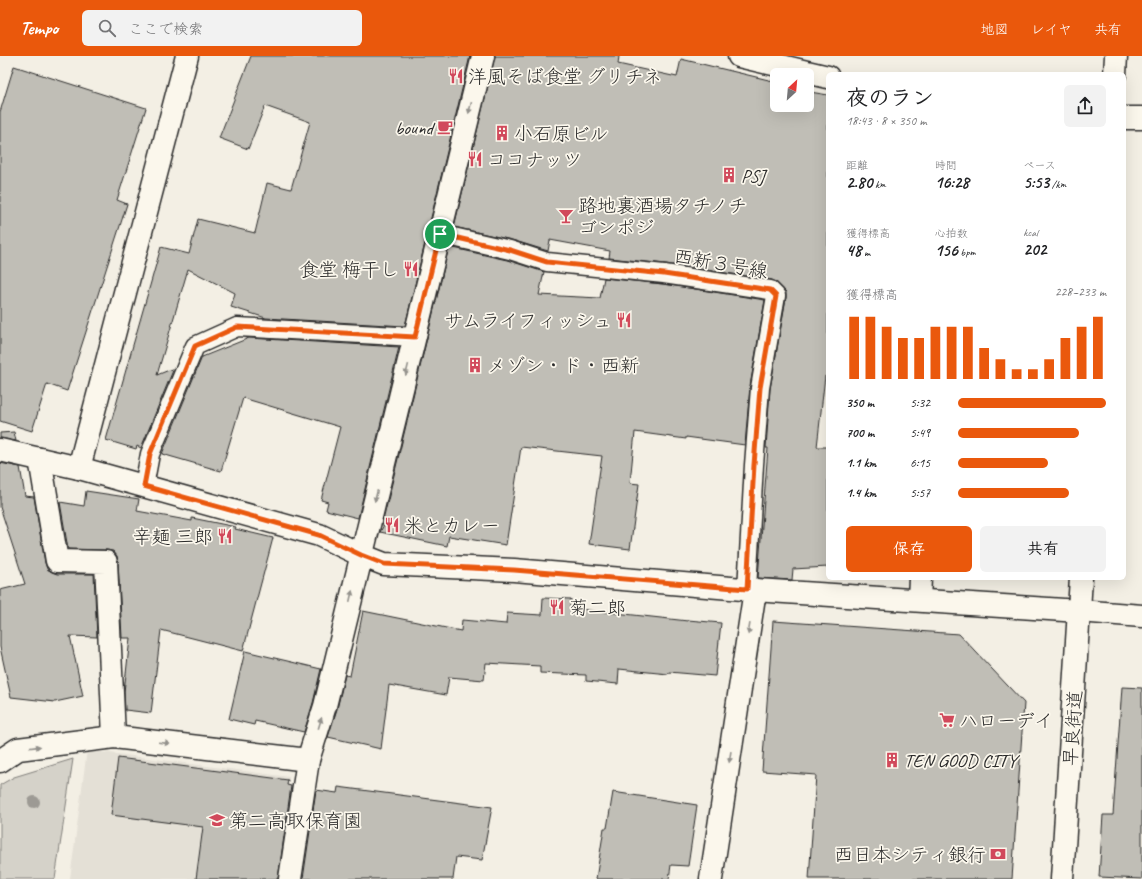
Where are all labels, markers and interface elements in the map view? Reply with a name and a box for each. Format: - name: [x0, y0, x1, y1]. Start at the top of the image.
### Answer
- search box: [82, 10, 362, 46]
- text: Tempo: [20, 16, 58, 40]
- icon: search: [96, 17, 118, 39]
- text: ここで検索: [128, 20, 203, 39]
- text: 地図: [981, 21, 1009, 38]
- text: レイヤ: [1031, 21, 1072, 38]
- text: 共有: [1094, 21, 1122, 38]
- place label: 洋風そば食堂 グリチネ: [468, 65, 663, 89]
- restaurant icon: 洋風そば食堂 グリチネ: [447, 67, 465, 85]
- north arrow: [770, 68, 814, 112]
- map controls: [770, 68, 814, 112]
- text: 夜のラン: [846, 84, 934, 112]
- button: share: [1064, 85, 1106, 127]
- one-way arrow: [467, 101, 473, 114]
- text: 18:43 · 8 × 350 m: [846, 113, 927, 129]
- place label: bound: [395, 116, 436, 140]
- cafe icon: bound: [436, 118, 454, 136]
- place label: 小石原ビル: [514, 122, 609, 146]
- building icon: 小石原ビル: [493, 124, 511, 142]
- place label: ココナッツ: [487, 148, 582, 172]
- restaurant icon: ココナッツ: [466, 150, 484, 168]
- text: 距離: [846, 158, 868, 172]
- text: 時間: [935, 158, 957, 172]
- text: ペース: [1023, 158, 1056, 172]
- place label: PSJ: [741, 164, 768, 188]
- building icon: PSJ: [720, 166, 738, 184]
- text: 2.80: [846, 172, 872, 193]
- text: 16:28: [935, 172, 969, 193]
- text: 5:53: [1023, 172, 1049, 193]
- text: km: [872, 177, 886, 191]
- text: /km: [1049, 177, 1066, 191]
- place label: 路地裏酒場タチノチ ゴンポジ: [578, 194, 747, 240]
- bar icon: 路地裏酒場タチノチ ゴンポジ: [557, 207, 575, 225]
- pin: [423, 217, 457, 251]
- icon: arrive: [429, 223, 451, 245]
- text: kcal: [1023, 225, 1038, 239]
- text: 獲得標高: [846, 226, 890, 240]
- text: 心拍数: [935, 226, 968, 240]
- text: 202: [1023, 239, 1046, 260]
- text: 48: [846, 240, 861, 261]
- text: 156: [935, 240, 958, 261]
- street label: 西新３号線: [672, 244, 770, 284]
- text: m: [861, 245, 870, 259]
- text: bpm: [958, 245, 975, 259]
- place label: 食堂 梅干し: [299, 258, 399, 282]
- restaurant icon: 食堂 梅干し: [402, 260, 420, 278]
- text: 228–233 m: [1055, 284, 1106, 300]
- text: 獲得標高: [846, 287, 898, 303]
- place label: サムライフィッシュ: [444, 309, 612, 333]
- restaurant icon: サムライフィッシュ: [615, 311, 633, 329]
- place label: メゾン・ド・西新: [487, 354, 639, 378]
- building icon: メゾン・ド・西新: [466, 356, 484, 374]
- one-way arrow: [403, 364, 409, 376]
- text: 350 m: [846, 395, 874, 411]
- text: 5:32: [910, 395, 930, 411]
- text: 700 m: [846, 425, 874, 441]
- text: 5:49: [910, 425, 930, 441]
- text: 1.1 km: [846, 455, 876, 471]
- text: 6:15: [910, 455, 930, 471]
- text: 1.4 km: [846, 485, 876, 501]
- text: 5:57: [910, 485, 930, 501]
- one-way arrow: [372, 490, 378, 502]
- place label: 米とカレー: [404, 514, 500, 538]
- restaurant icon: 米とカレー: [383, 516, 401, 534]
- place label: 辛麺 三郎: [132, 525, 213, 549]
- button: 保存: [846, 526, 972, 572]
- button: 共有: [980, 526, 1106, 572]
- restaurant icon: 辛麺 三郎: [216, 527, 234, 545]
- one-way arrow: [349, 590, 355, 603]
- place label: 菊二郎: [569, 596, 626, 620]
- restaurant icon: 菊二郎: [548, 598, 566, 616]
- one-way arrow: [746, 622, 752, 635]
- street label: 早良街道: [1058, 689, 1088, 767]
- place label: ハローデイ: [959, 709, 1053, 733]
- supermarket icon: ハローデイ: [938, 711, 956, 729]
- one-way arrow: [317, 716, 323, 728]
- one-way arrow: [158, 740, 170, 746]
- one-way arrow: [29, 744, 41, 750]
- place label: TEN GOOD CITY: [904, 749, 1020, 773]
- one-way arrow: [727, 751, 733, 763]
- building icon: TEN GOOD CITY: [883, 751, 901, 769]
- place label: 第二高取保育園: [229, 809, 362, 833]
- school or university icon: 第二高取保育園: [208, 811, 226, 829]
- place label: 西日本シティ銀行: [834, 843, 986, 867]
- bank icon: 西日本シティ銀行: [989, 845, 1007, 863]

